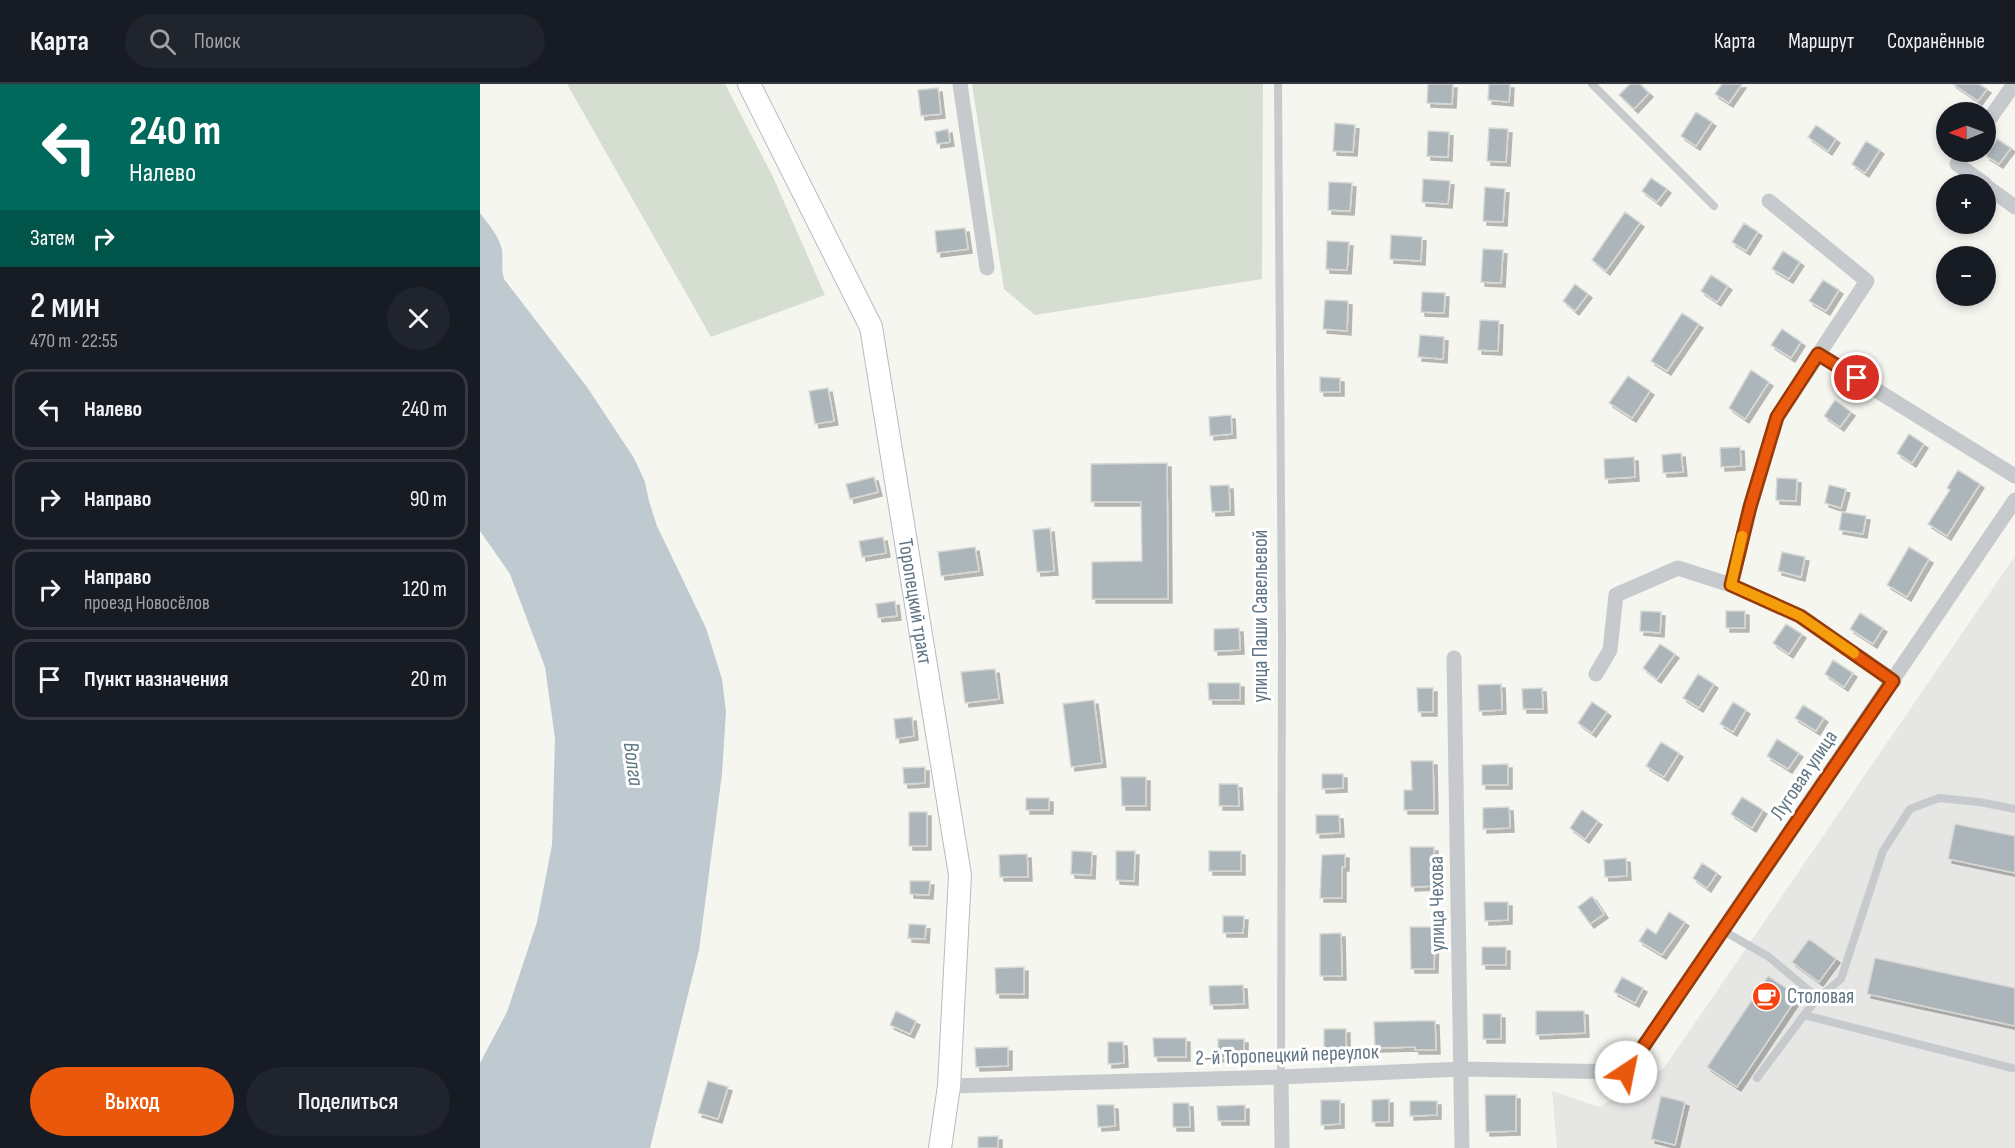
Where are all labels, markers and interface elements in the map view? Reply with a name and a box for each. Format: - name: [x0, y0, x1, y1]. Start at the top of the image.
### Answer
- search box: [125, 14, 545, 68]
- text: Карта: [30, 25, 89, 58]
- icon: search: [146, 25, 179, 58]
- text: Поиск: [194, 28, 240, 55]
- text: Карта: [1714, 29, 1755, 54]
- text: Маршрут: [1788, 29, 1854, 54]
- text: Сохранённые: [1887, 29, 1985, 54]
- north arrow: [1936, 102, 1996, 162]
- map controls: [1936, 102, 1996, 306]
- text: 240 m: [129, 106, 221, 157]
- icon: left: [30, 108, 108, 186]
- text: Налево: [129, 157, 196, 189]
- button: +: [1936, 174, 1996, 234]
- icon: right: [87, 222, 120, 255]
- text: Затем: [30, 225, 75, 252]
- button: −: [1936, 246, 1996, 306]
- text: 2 мин: [30, 285, 100, 328]
- button: close: [387, 287, 450, 350]
- text: 470 m · 22:55: [30, 329, 118, 353]
- pin: [1831, 352, 1882, 403]
- icon: arrive: [1840, 361, 1873, 394]
- icon: left: [33, 393, 66, 426]
- text: Налево: [84, 396, 142, 423]
- text: 240 m: [401, 396, 447, 423]
- icon: right: [33, 483, 66, 516]
- text: Направо: [84, 486, 151, 513]
- text: 90 m: [410, 486, 447, 513]
- street label: улица Паши Савельевой: [1248, 530, 1273, 702]
- street label: Торопецкий тракт: [893, 537, 938, 666]
- text: Направо: [84, 564, 151, 591]
- icon: right: [33, 573, 66, 606]
- text: 120 m: [403, 576, 447, 603]
- text: проезд Новосёлов: [84, 591, 210, 615]
- icon: arrive: [33, 663, 66, 696]
- text: Пункт назначения: [84, 666, 228, 693]
- text: 20 m: [411, 666, 447, 693]
- street label: Луговая улица: [1765, 726, 1843, 824]
- water label: Волга: [617, 741, 649, 788]
- street label: улица Чехова: [1424, 856, 1450, 952]
- cafe icon: Столовая: [1750, 980, 1782, 1012]
- place label: Столовая: [1787, 984, 1854, 1009]
- street label: 2-й Торопецкий переулок: [1195, 1039, 1379, 1071]
- position arrow: [1594, 1040, 1658, 1104]
- button: Выход: [30, 1067, 234, 1136]
- button: Поделиться: [246, 1067, 450, 1136]

